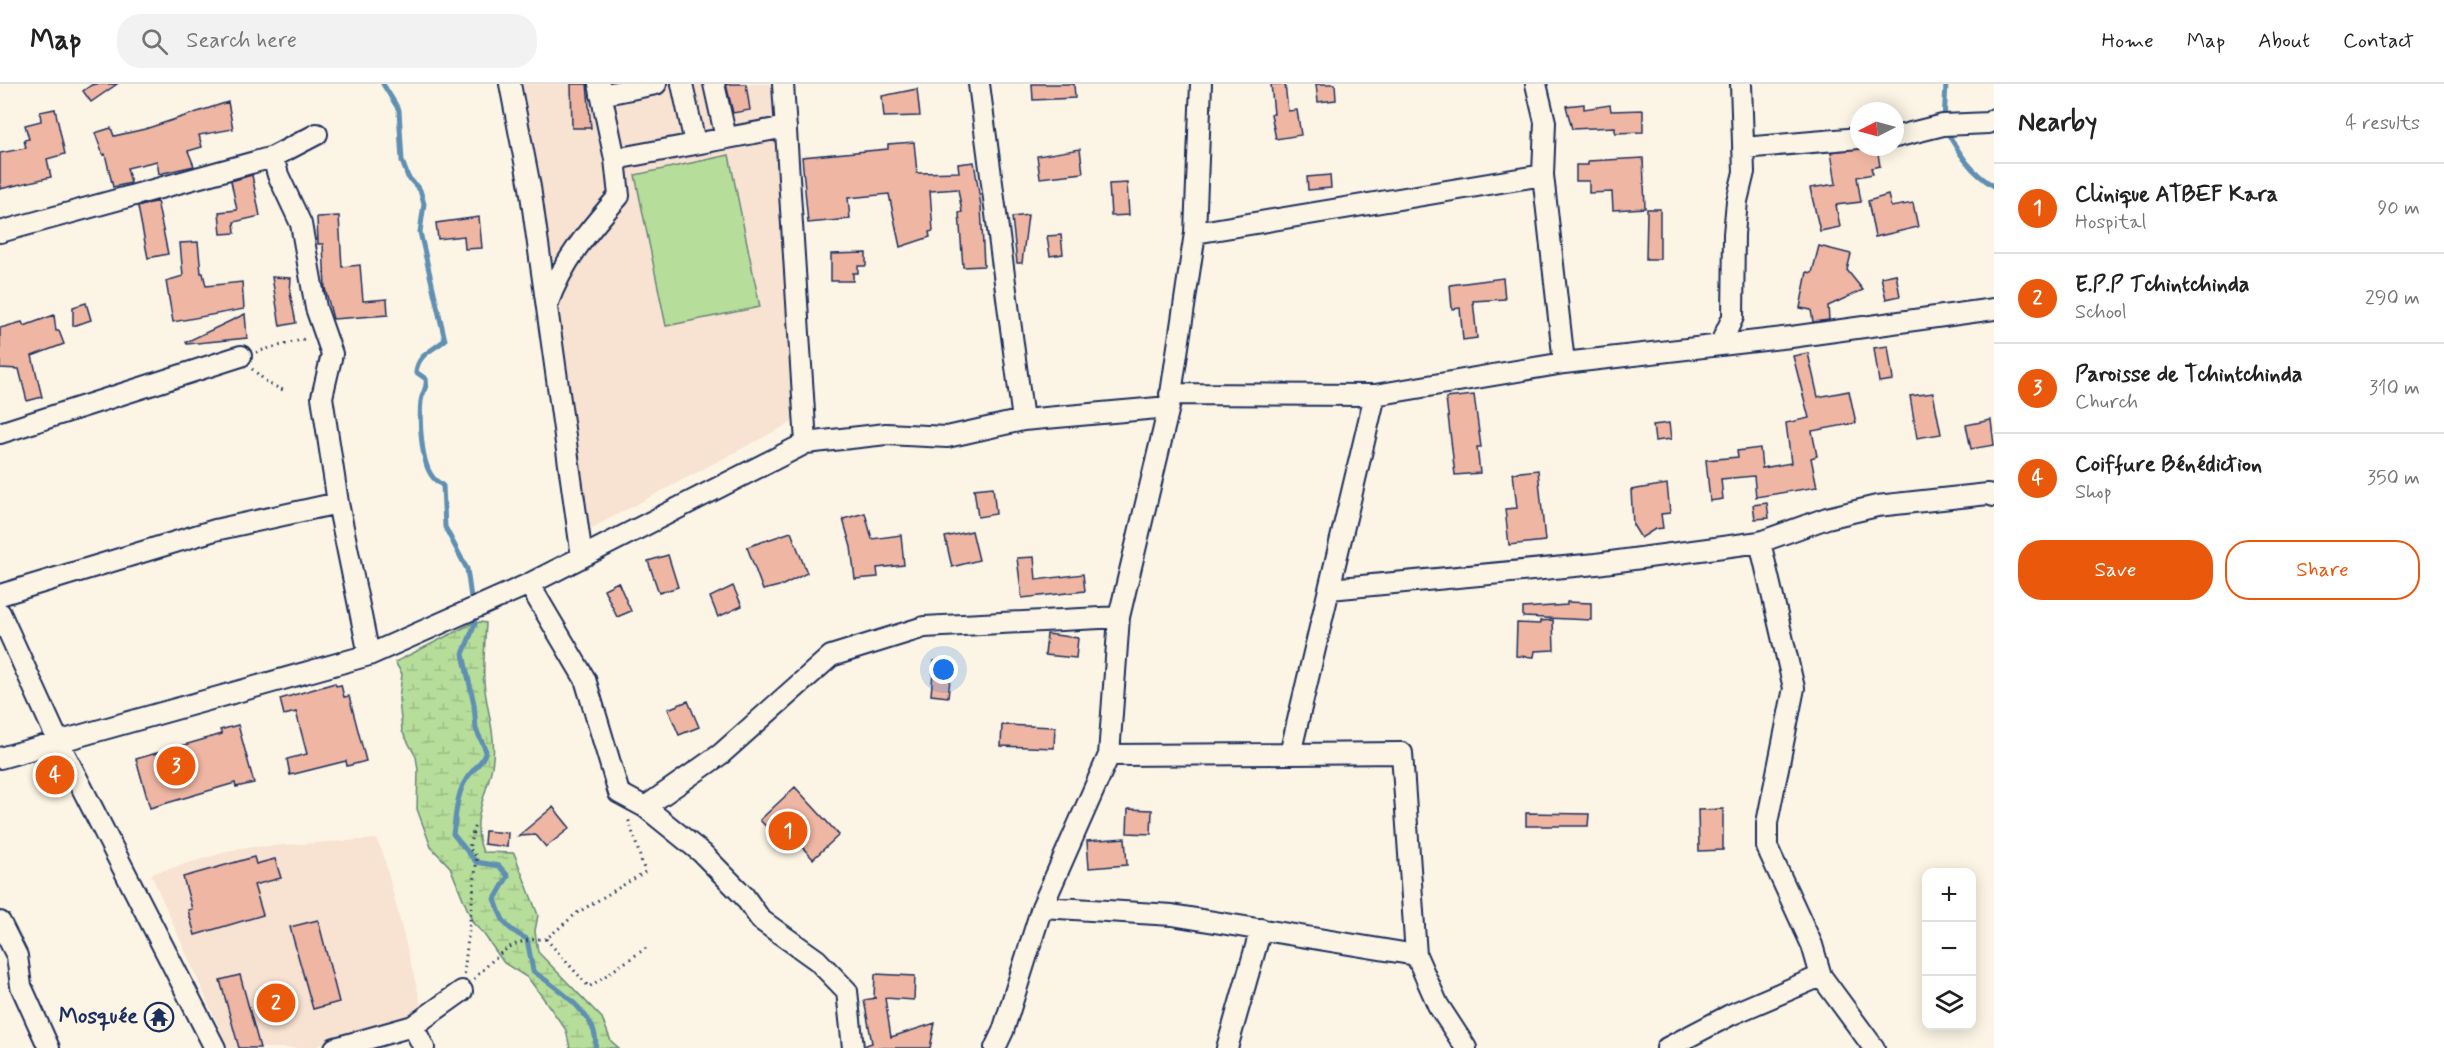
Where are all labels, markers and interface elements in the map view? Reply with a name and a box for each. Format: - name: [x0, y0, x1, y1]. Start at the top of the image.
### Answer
- search box: [117, 14, 537, 68]
- text: Map: [30, 23, 81, 60]
- icon: search: [138, 25, 171, 58]
- text: Search here: [186, 27, 297, 55]
- text: Home: [2102, 27, 2154, 55]
- text: Map: [2187, 27, 2225, 55]
- text: About: [2258, 27, 2310, 55]
- text: Contact: [2343, 27, 2414, 55]
- north arrow: [1850, 102, 1904, 156]
- text: Nearby: [2018, 106, 2097, 140]
- text: 4 results: [2345, 110, 2420, 137]
- text: Clinique ATBEF Kara: [2075, 181, 2278, 209]
- text: 1: [2033, 195, 2042, 222]
- text: 90 m: [2377, 195, 2420, 222]
- text: Hospital: [2075, 209, 2146, 236]
- text: E.P.P Tchintchinda: [2075, 271, 2250, 299]
- text: 2: [2033, 285, 2042, 312]
- text: 290 m: [2365, 285, 2420, 312]
- text: School: [2075, 299, 2127, 326]
- text: Paroisse de Tchintchinda: [2075, 361, 2303, 389]
- text: 3: [2033, 375, 2042, 402]
- text: 310 m: [2369, 375, 2420, 402]
- text: Church: [2075, 389, 2138, 416]
- text: Coiffure Bénédiction: [2075, 451, 2262, 479]
- text: 4: [2032, 465, 2043, 492]
- text: 350 m: [2367, 465, 2420, 492]
- text: Shop: [2075, 479, 2112, 506]
- button: Save: [2018, 540, 2213, 600]
- button: Share: [2225, 540, 2420, 600]
- your location: [929, 655, 958, 684]
- pin: 3: [156, 744, 195, 788]
- pin: 4: [36, 752, 74, 798]
- pin: 1: [768, 808, 808, 854]
- map controls: [1922, 868, 1976, 1030]
- button: +: [1922, 868, 1976, 922]
- button: −: [1922, 922, 1976, 976]
- button: layers: [1922, 976, 1976, 1030]
- pin: 2: [256, 980, 296, 1026]
- temple icon: Mosquée: [143, 1001, 175, 1033]
- place label: Mosquée: [59, 1003, 138, 1031]

